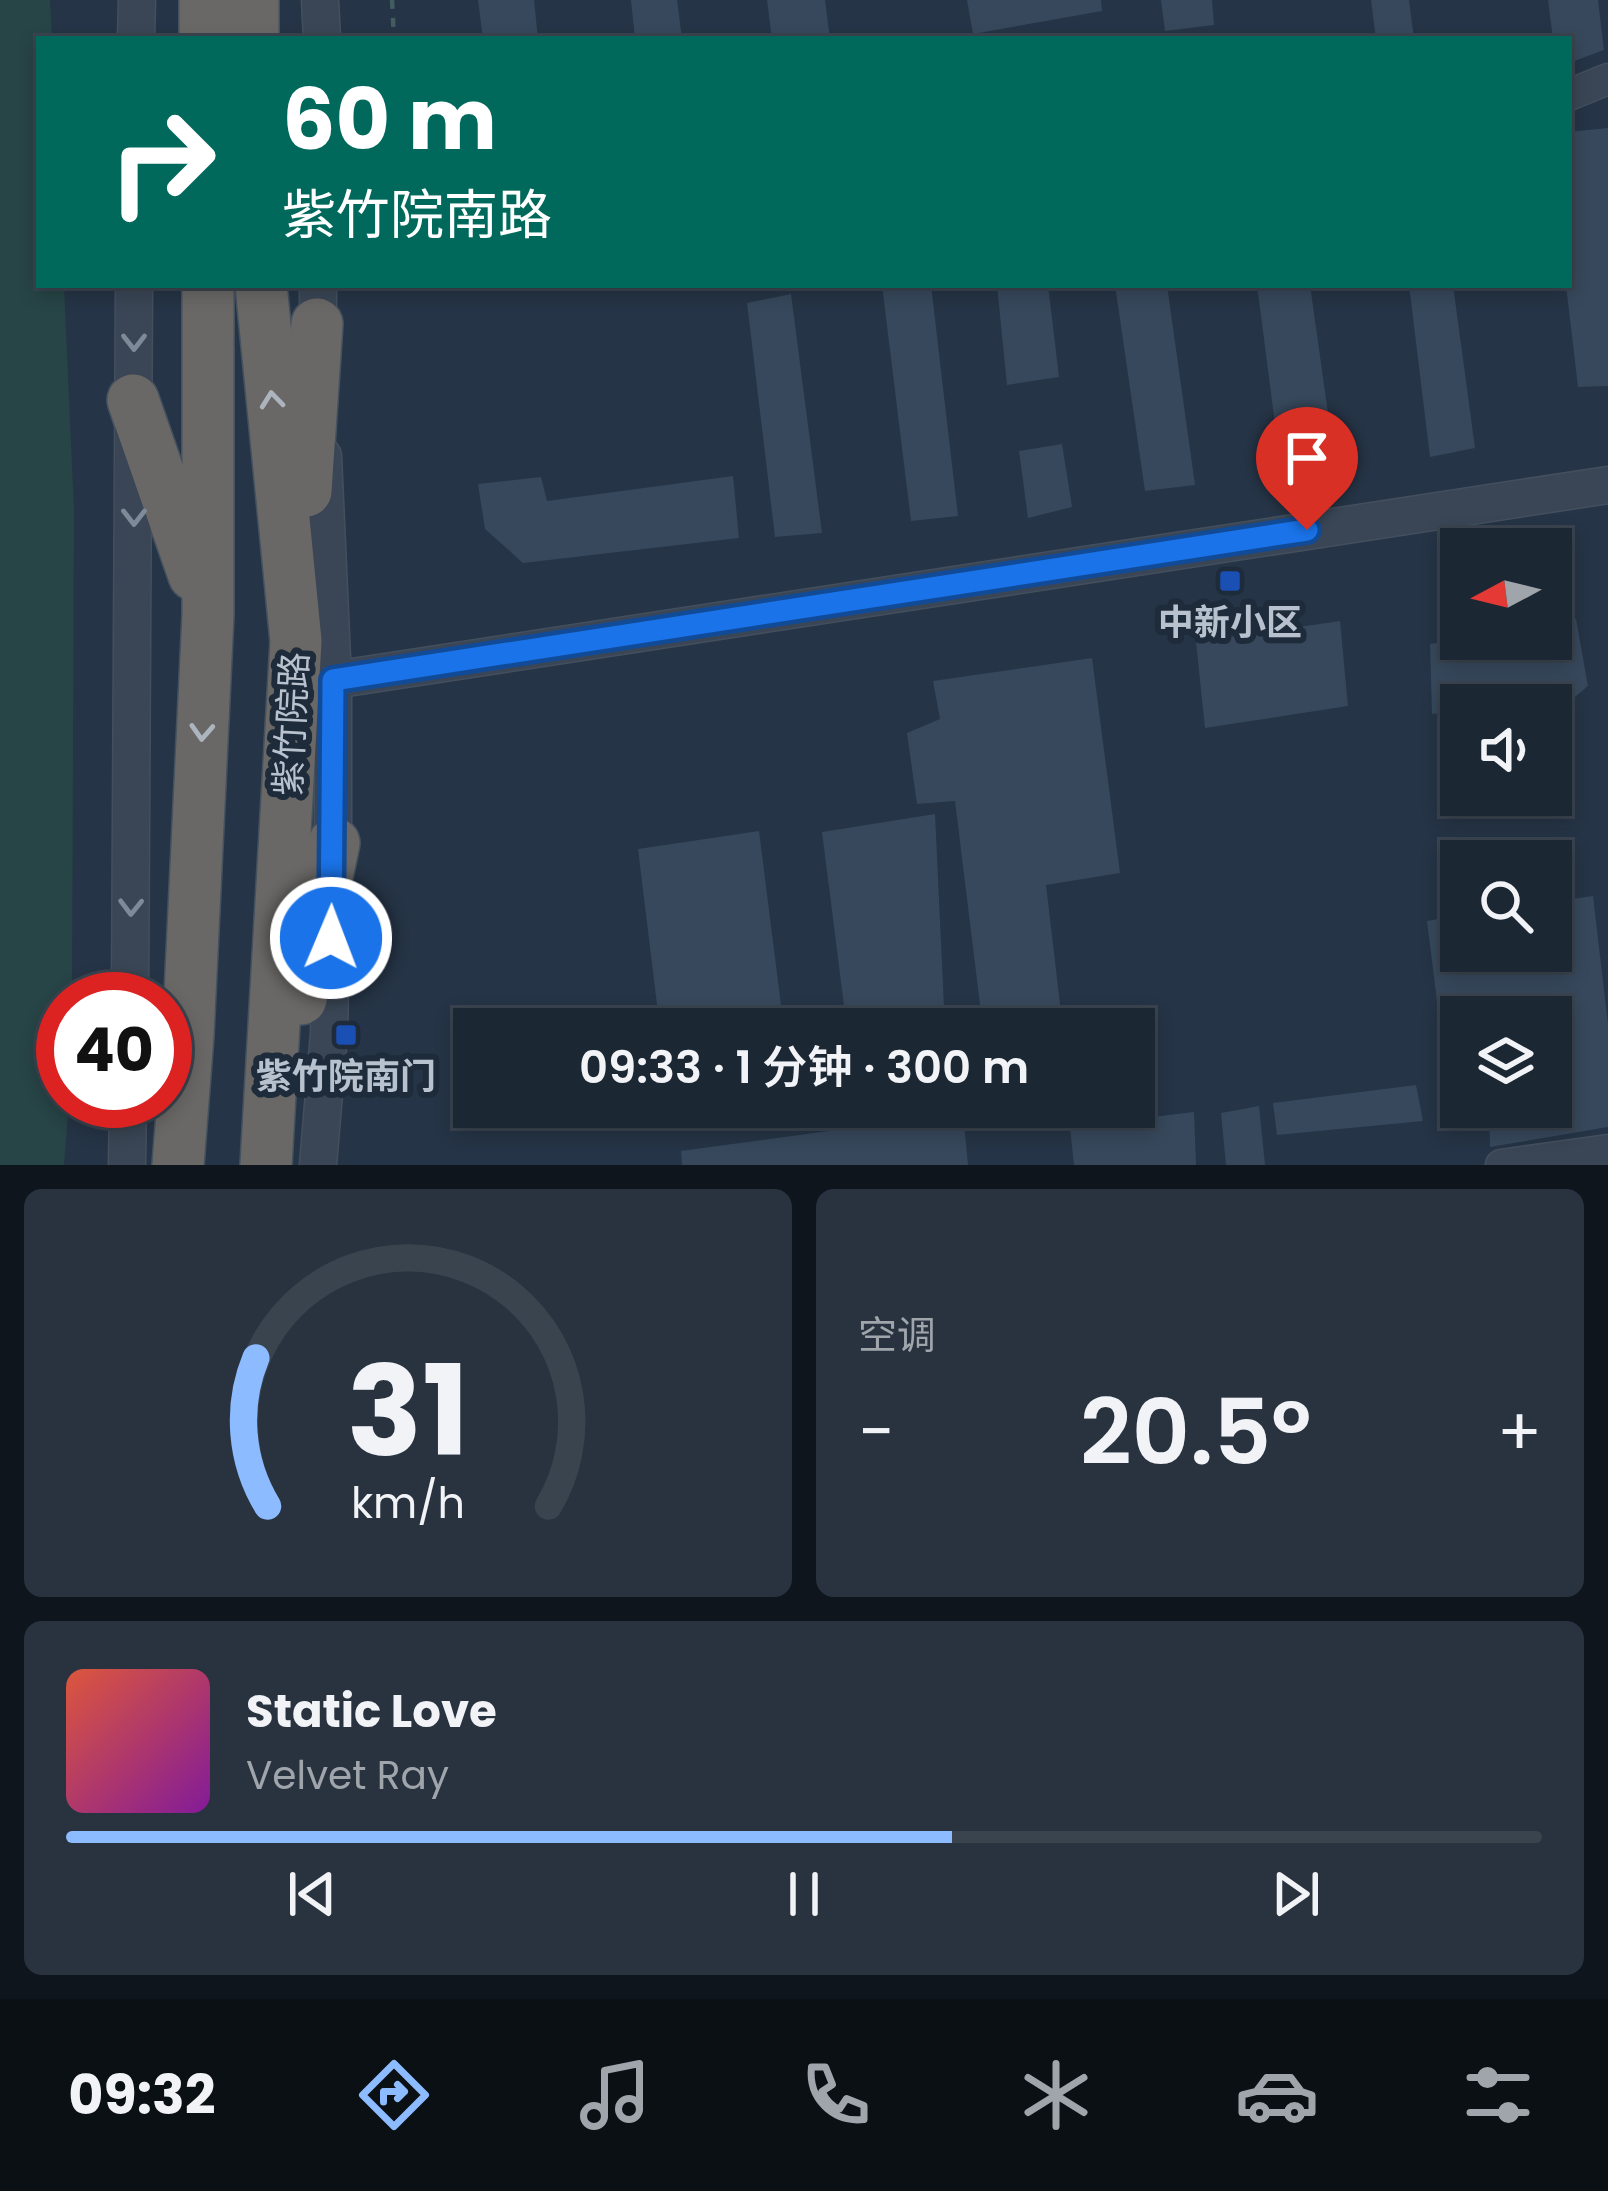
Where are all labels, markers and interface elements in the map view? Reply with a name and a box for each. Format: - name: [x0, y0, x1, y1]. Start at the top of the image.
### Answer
- text: 60 m: [282, 61, 497, 178]
- icon: right: [84, 84, 240, 240]
- text: 紫竹院南路: [282, 177, 552, 253]
- one-way arrow: [121, 334, 147, 352]
- one-way arrow: [260, 390, 285, 409]
- pin: [1256, 407, 1358, 530]
- icon: arrive: [1274, 425, 1340, 491]
- one-way arrow: [121, 509, 147, 527]
- north arrow: [1440, 528, 1572, 660]
- map controls: [1440, 528, 1572, 1128]
- marker: 中新小区: [1217, 568, 1243, 594]
- place label: 中新小区: [1158, 597, 1302, 648]
- street label: 紫竹院路: [262, 651, 321, 797]
- button: sound: [1440, 684, 1572, 816]
- one-way arrow: [189, 723, 215, 742]
- button: search: [1440, 840, 1572, 972]
- position arrow: [268, 875, 394, 1001]
- one-way arrow: [119, 898, 145, 917]
- speed limit sign: 40: [36, 972, 192, 1128]
- button: layers: [1440, 996, 1572, 1128]
- marker: 紫竹院南门: [333, 1022, 359, 1048]
- text: 09:33 · 1 分钟 · 300 m: [579, 1036, 1029, 1099]
- place label: 紫竹院南门: [256, 1051, 436, 1102]
- text: 空调: [858, 1308, 936, 1363]
- text: 31: [347, 1324, 469, 1499]
- text: 20.5°: [1080, 1369, 1311, 1496]
- text: −: [858, 1386, 894, 1478]
- text: +: [1497, 1386, 1542, 1478]
- text: km/h: [351, 1473, 465, 1533]
- text: Static Love: [246, 1680, 497, 1743]
- text: Velvet Ray: [246, 1748, 449, 1803]
- icon: previous: [279, 1861, 345, 1927]
- icon: pause: [771, 1861, 837, 1927]
- icon: next: [1263, 1861, 1329, 1927]
- icon: directions: [352, 2053, 436, 2137]
- icon: music: [573, 2053, 657, 2137]
- icon: phone: [794, 2053, 878, 2137]
- icon: climate: [1014, 2053, 1098, 2137]
- icon: car: [1235, 2053, 1319, 2137]
- icon: filters: [1456, 2053, 1540, 2137]
- text: 09:32: [68, 2057, 216, 2133]

